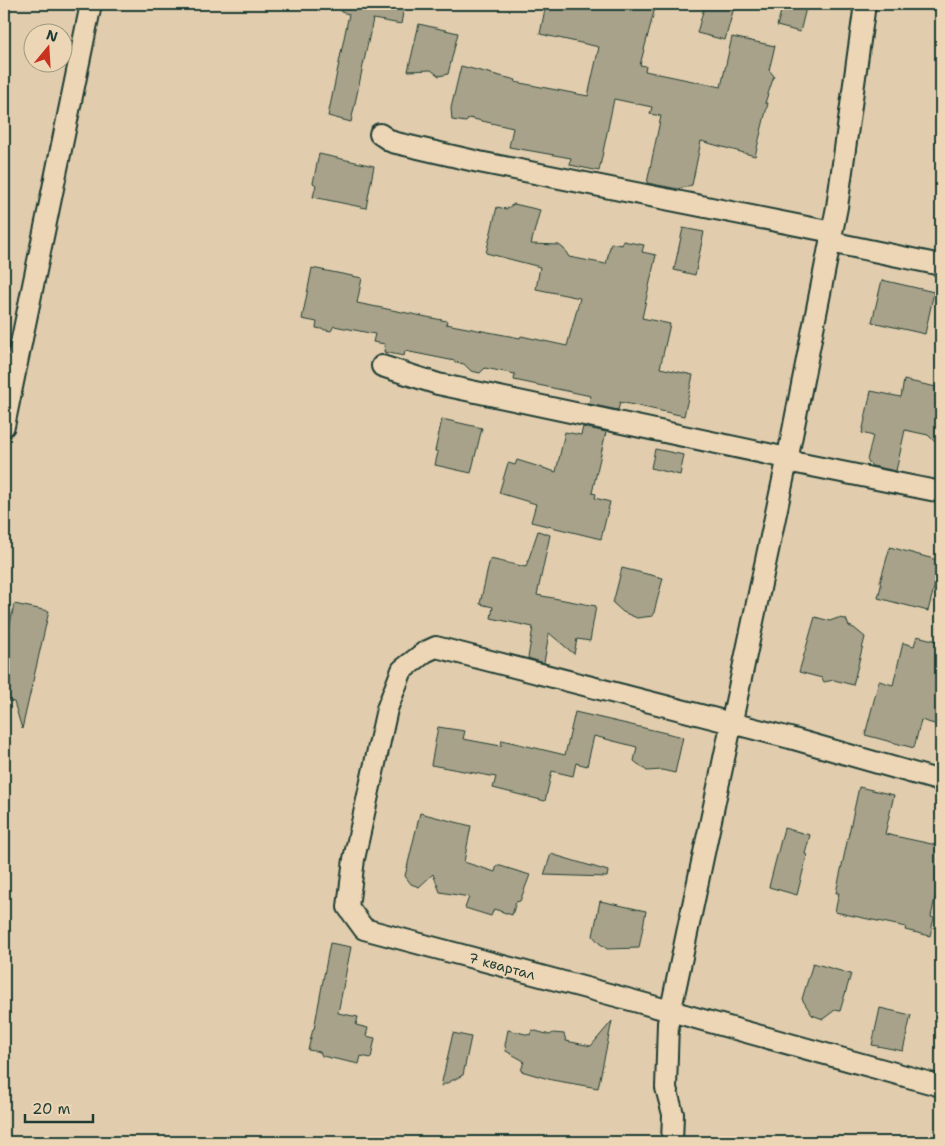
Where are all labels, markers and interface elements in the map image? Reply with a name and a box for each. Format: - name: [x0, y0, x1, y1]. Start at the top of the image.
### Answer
- north arrow: [22, 22, 72, 72]
- text: N: [44, 25, 60, 46]
- street label: 7 квартал: [467, 948, 538, 984]
- scale bar: [25, 1091, 92, 1123]
- text: 20 m: [32, 1099, 71, 1119]

